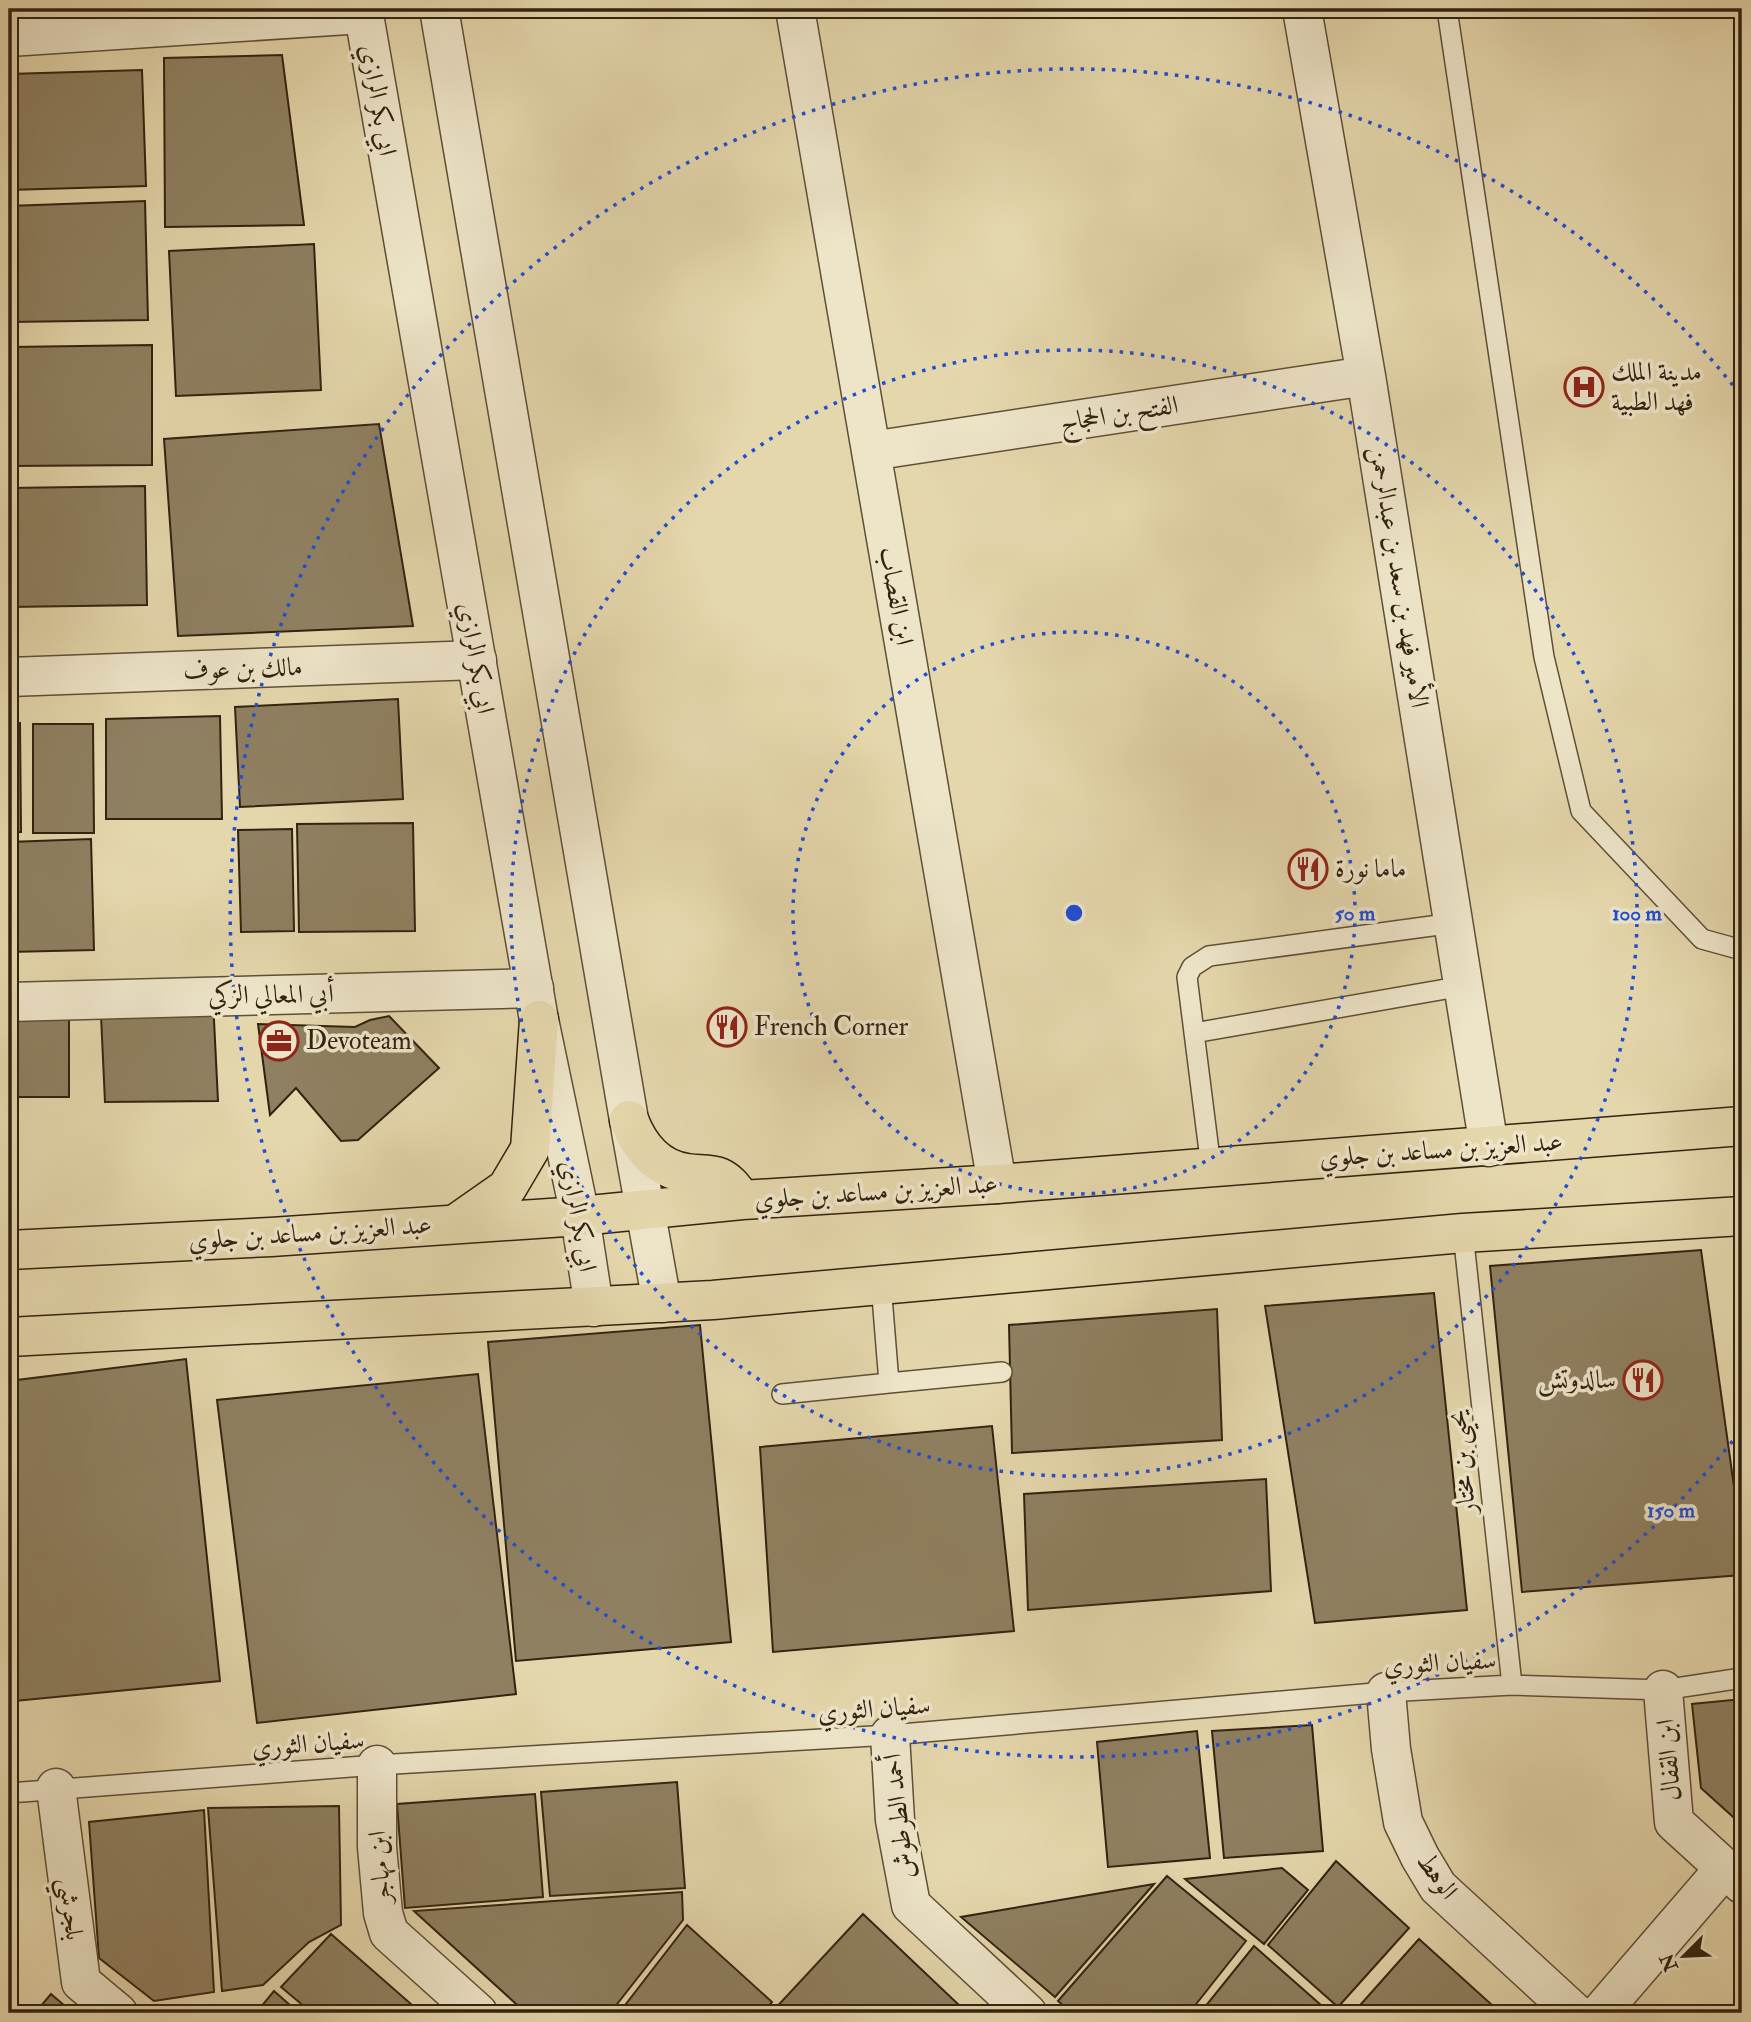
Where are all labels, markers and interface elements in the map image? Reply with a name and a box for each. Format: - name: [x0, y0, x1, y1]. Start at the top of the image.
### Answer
- street label: ابي بكر الرازي: [348, 42, 404, 159]
- place label: مدينة الملك فهد الطبية: [1611, 356, 1702, 418]
- hospital icon: مدينة الملك فهد الطبية: [1563, 366, 1605, 408]
- street label: الفتح بن الحجاج: [1057, 389, 1182, 446]
- street label: الأمير فهد بن سعد بن عبدالرحمن: [1362, 443, 1438, 710]
- street label: ابن القصاب: [872, 544, 920, 648]
- street label: ابي بكر الرازي: [446, 600, 502, 717]
- street label: مالك بن عوف: [183, 651, 303, 687]
- restaurant icon: ماما نورة: [1287, 848, 1329, 890]
- place label: ماما نورة: [1335, 853, 1407, 885]
- text: 50 m: [1335, 900, 1376, 927]
- text: 100 m: [1612, 900, 1663, 927]
- centre of rings: [1062, 901, 1086, 925]
- street label: أبي المعالي الزكي: [208, 976, 334, 1017]
- restaurant icon: French Corner: [706, 1006, 748, 1048]
- place label: French Corner: [754, 1011, 909, 1043]
- office icon: Devoteam: [258, 1020, 300, 1062]
- place label: Devoteam: [306, 1025, 412, 1057]
- street label: عبد العزيز بن مساعد بن جلوي: [1318, 1126, 1564, 1178]
- street label: ابي بكر الرازي: [548, 1158, 604, 1275]
- street label: عبد العزيز بن مساعد بن جلوي: [753, 1168, 999, 1220]
- street label: عبد العزيز بن مساعد بن جلوي: [187, 1209, 433, 1261]
- restaurant icon: سالدوتش: [1622, 1359, 1664, 1401]
- place label: سالدوتش: [1538, 1364, 1616, 1397]
- street label: يحيى بن مختار: [1441, 1407, 1489, 1519]
- text: 150 m: [1647, 1497, 1696, 1524]
- street label: سفيان الثوري: [1383, 1644, 1497, 1686]
- street label: سفيان الثوري: [817, 1689, 932, 1733]
- street label: ابن القفال: [1649, 1718, 1689, 1802]
- street label: سفيان الثوري: [251, 1724, 366, 1768]
- street label: أحمد الطرطوش: [875, 1752, 921, 1880]
- street label: ابن مهاجر: [361, 1829, 399, 1908]
- street label: الوهط: [1409, 1846, 1465, 1906]
- street label: بلجرشي: [44, 1876, 91, 1943]
- north arrow: [1650, 1920, 1720, 1990]
- text: N: [1655, 1949, 1684, 1976]

